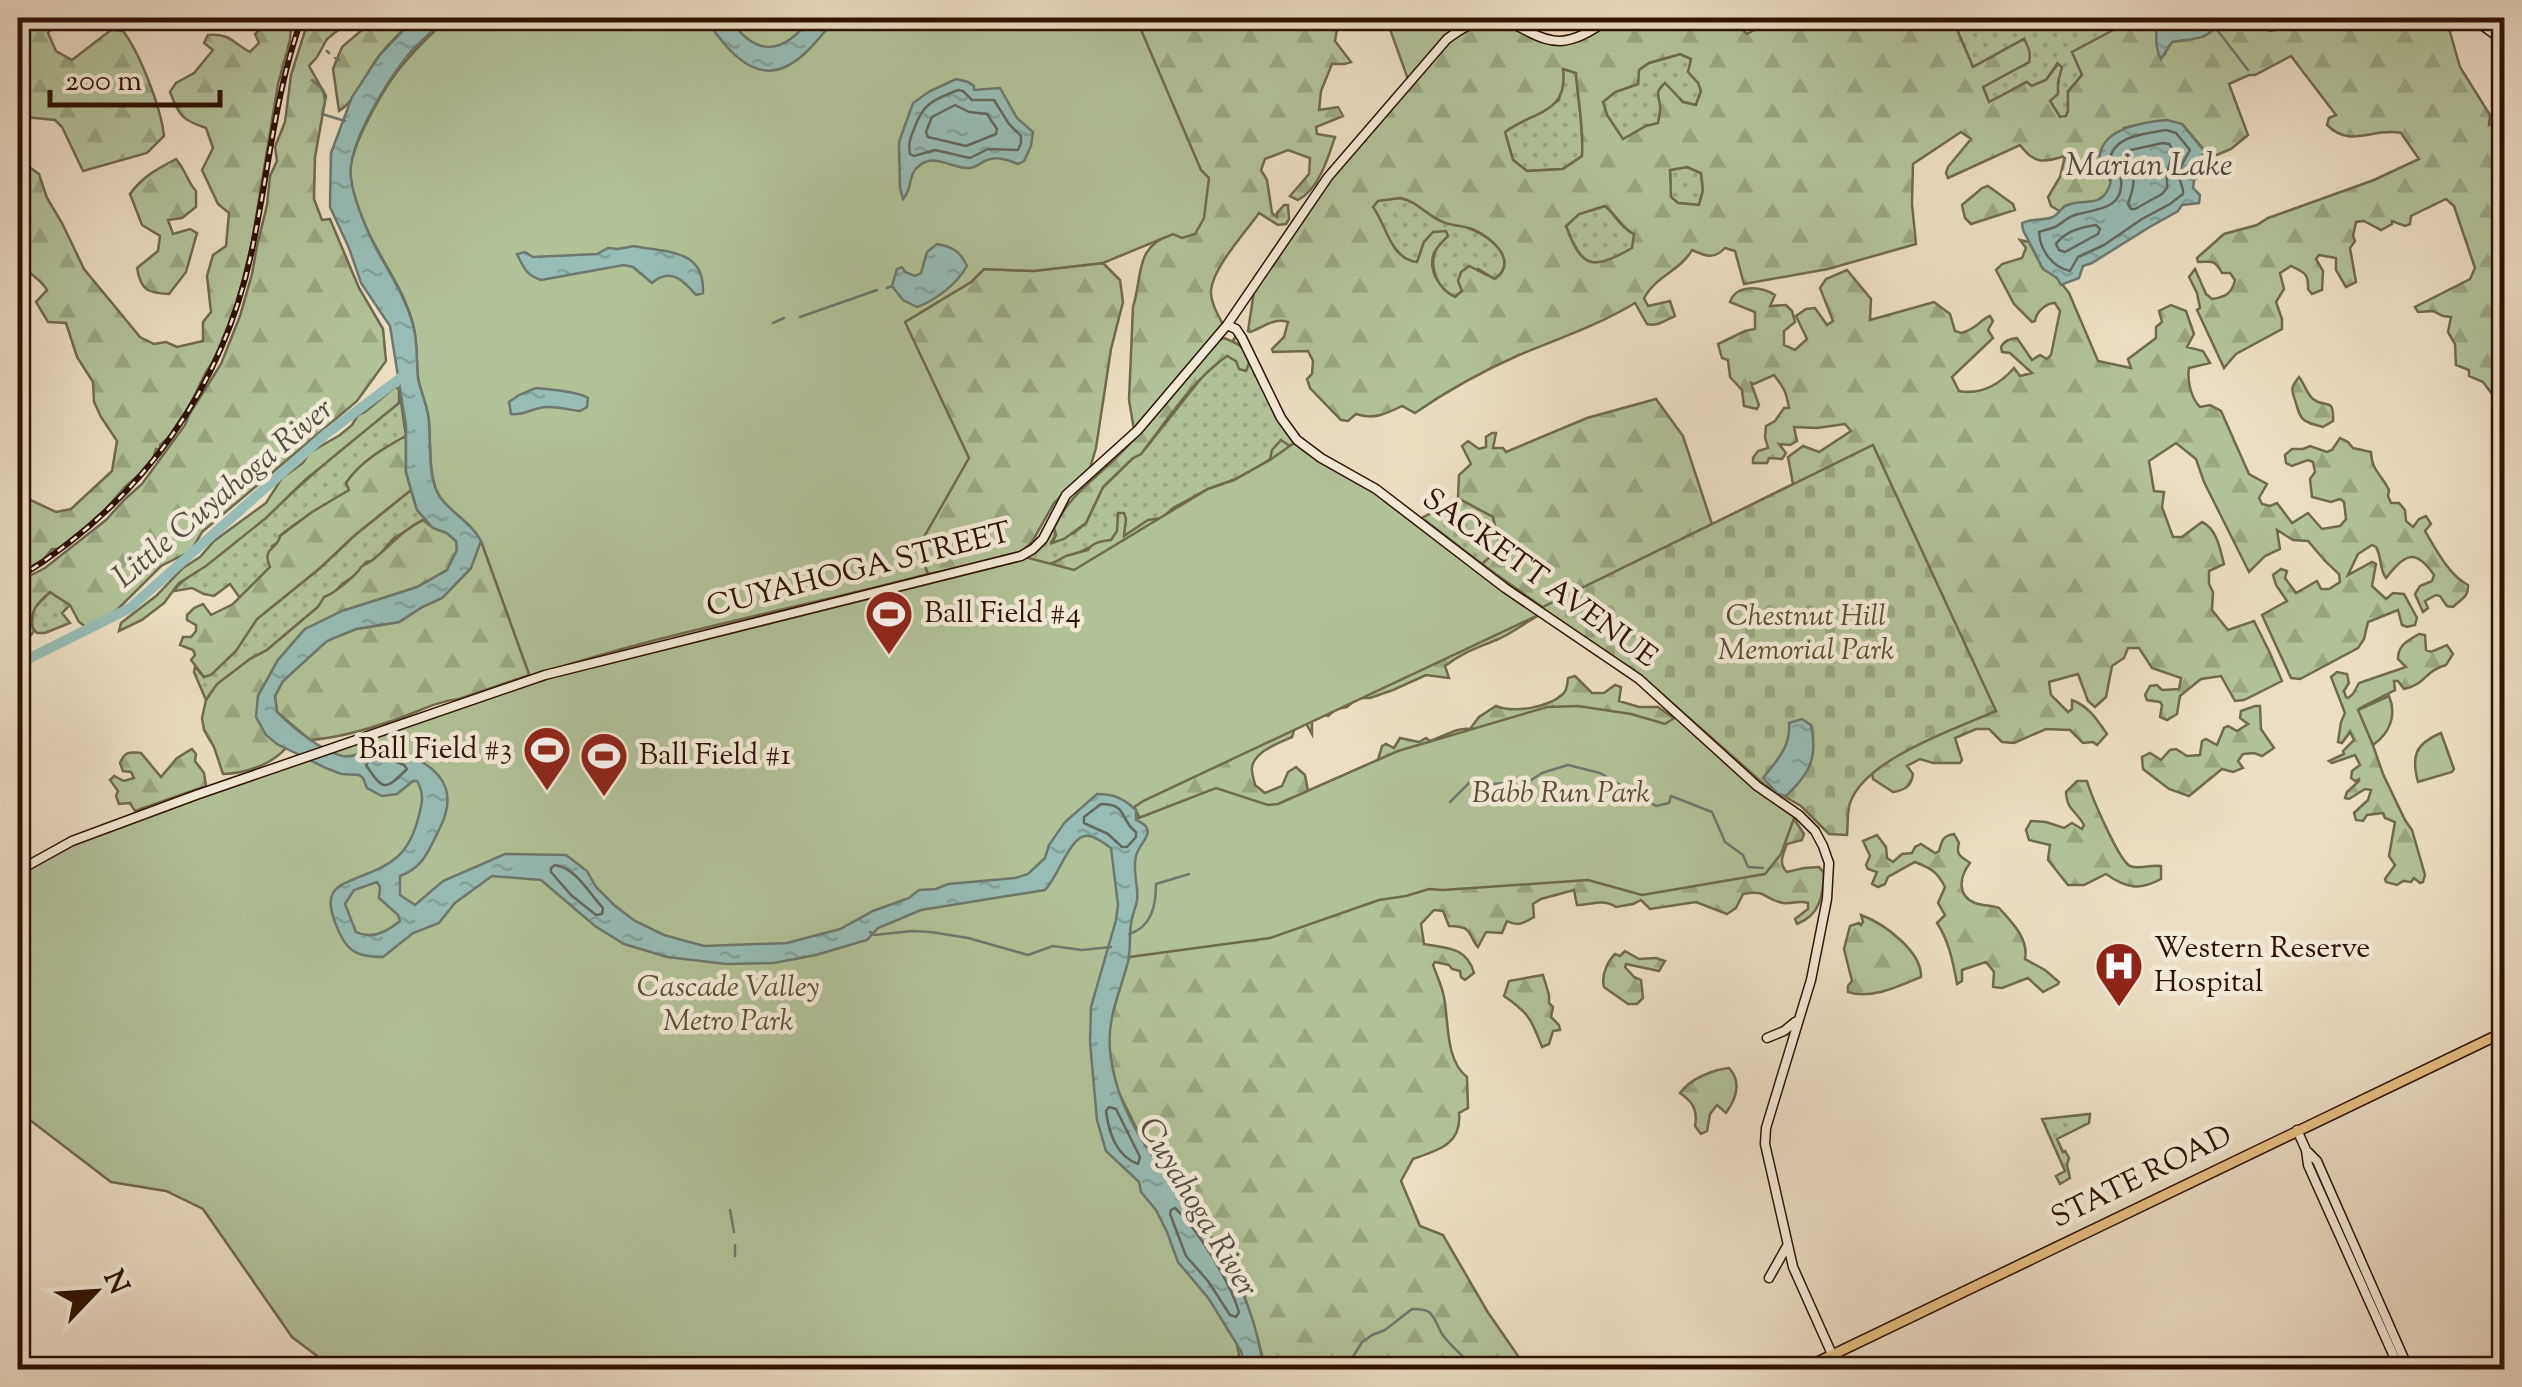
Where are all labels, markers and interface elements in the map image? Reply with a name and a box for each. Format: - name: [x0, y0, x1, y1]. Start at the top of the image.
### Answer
- scale bar: [50, 45, 220, 107]
- text: 200 m: [65, 61, 142, 104]
- water label: Marian Lake: [2065, 144, 2233, 190]
- water label: Little Cuyahoga River: [104, 388, 344, 600]
- street label: SACKETT AVENUE: [1412, 479, 1666, 679]
- street label: CUYAHOGA STREET: [702, 512, 1016, 630]
- sports icon: Ball Field #4: [863, 588, 915, 656]
- place label: Ball Field #4: [924, 593, 1081, 636]
- park label: Chestnut Hill Memorial Park: [1718, 596, 1894, 673]
- sports icon: Ball Field #3: [521, 724, 573, 792]
- place label: Ball Field #3: [358, 729, 512, 772]
- sports icon: Ball Field #1: [578, 730, 630, 798]
- place label: Ball Field #1: [639, 735, 791, 778]
- park label: Babb Run Park: [1472, 773, 1650, 816]
- place label: Western Reserve Hospital: [2154, 928, 2370, 1005]
- hospital icon: Western Reserve Hospital: [2093, 940, 2145, 1008]
- park label: Cascade Valley Metro Park: [637, 967, 819, 1044]
- water label: Cuyahoga River: [1125, 1110, 1269, 1306]
- street label: STATE ROAD: [2044, 1116, 2240, 1240]
- north arrow: [45, 1242, 145, 1342]
- text: N: [92, 1264, 138, 1301]

